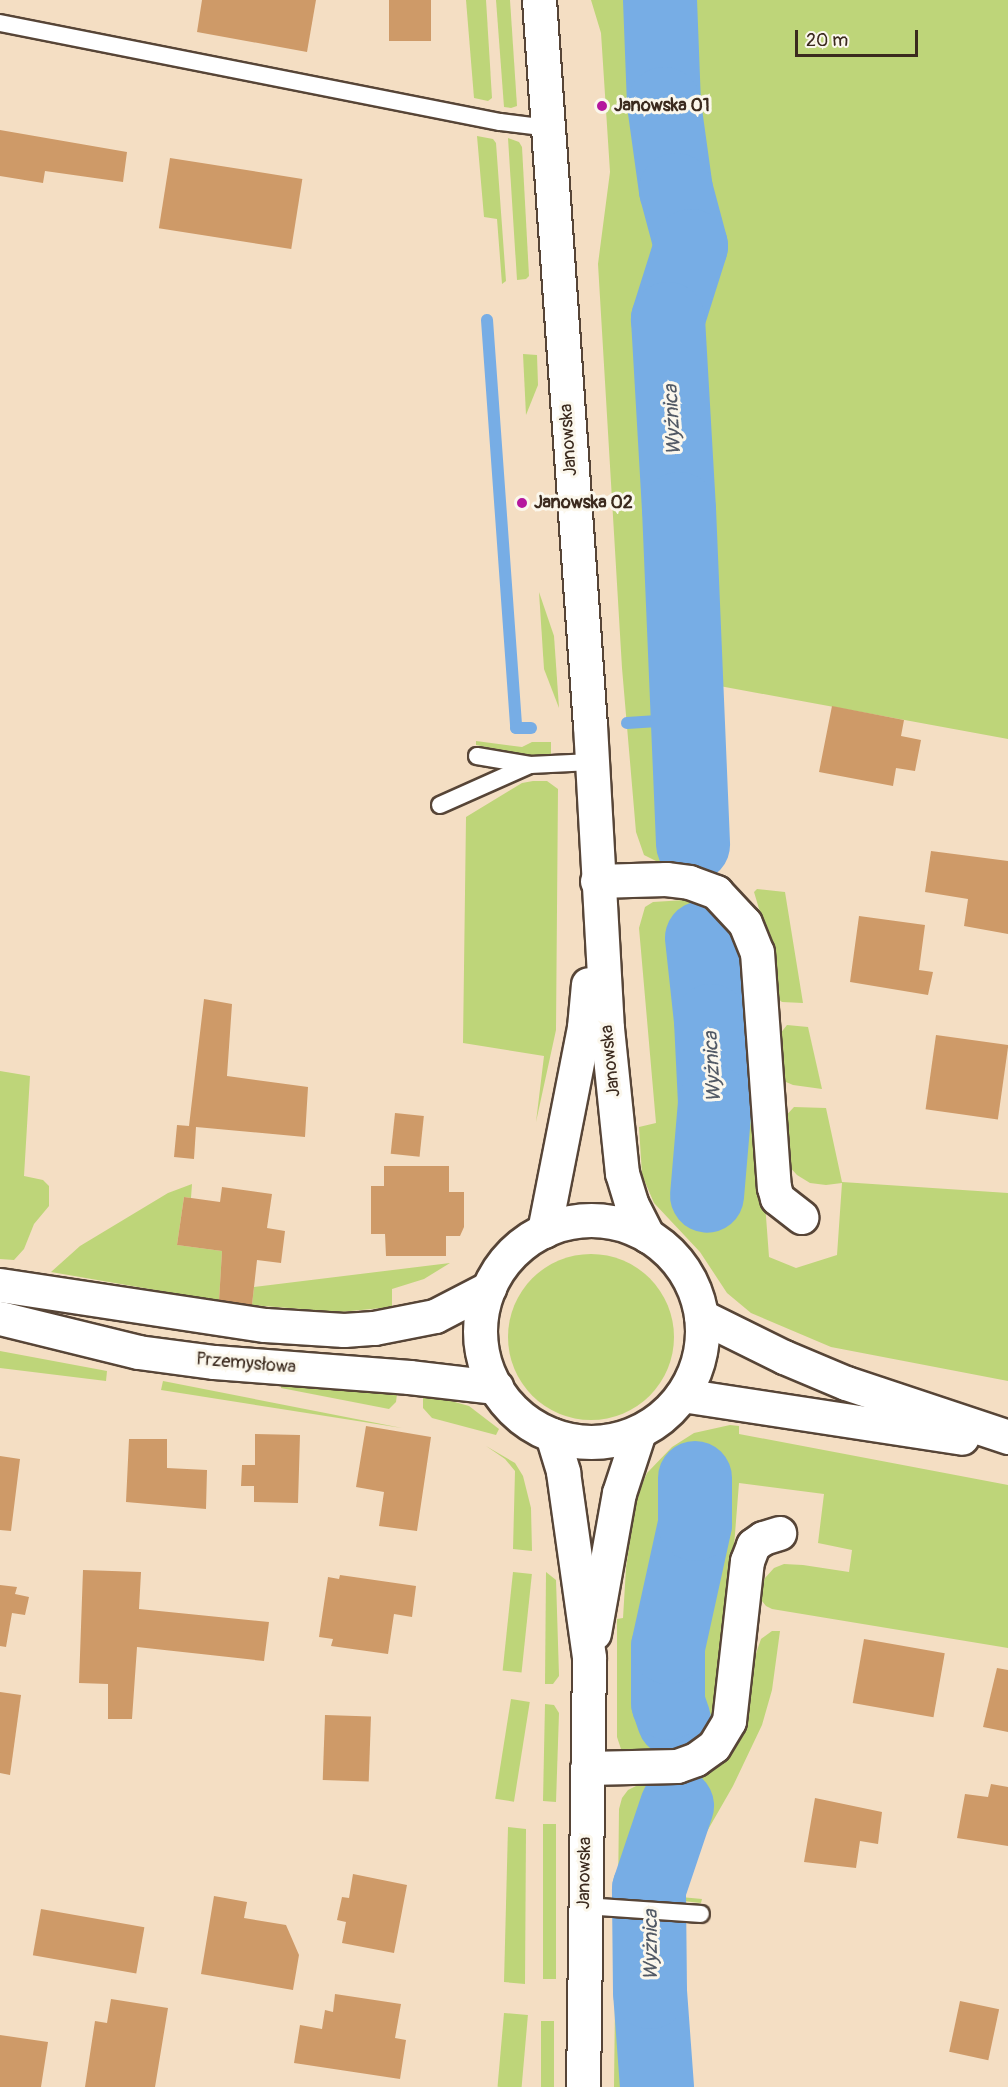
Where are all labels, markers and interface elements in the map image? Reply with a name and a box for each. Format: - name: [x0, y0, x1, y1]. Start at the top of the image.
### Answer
- scale bar: [798, 18, 921, 56]
- text: 20 m: [806, 29, 848, 52]
- place label: Janowska 01: [614, 95, 710, 117]
- marker: Janowska 01: [595, 99, 609, 113]
- water label: Wyżnica: [658, 384, 686, 456]
- street label: Janowska: [556, 403, 582, 477]
- place label: Janowska 02: [534, 492, 633, 514]
- marker: Janowska 02: [515, 496, 529, 510]
- street label: Janowska: [596, 1024, 626, 1098]
- water label: Wyżnica: [698, 1031, 726, 1103]
- street label: Przemysłowa: [195, 1349, 297, 1379]
- street label: Janowska: [574, 1837, 596, 1909]
- water label: Wyżnica: [638, 1910, 662, 1980]

